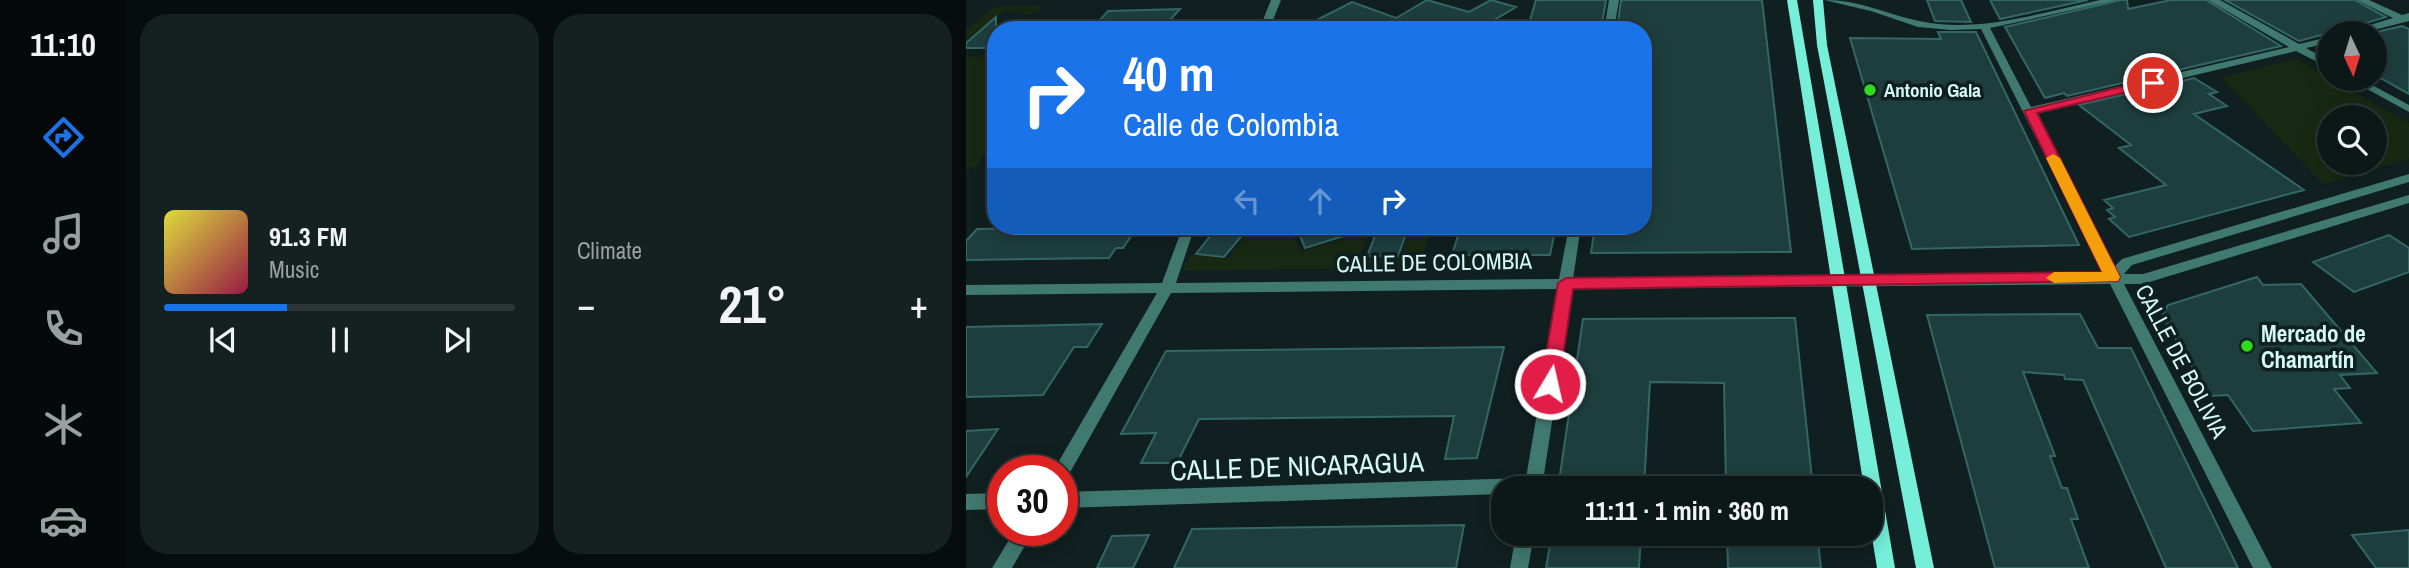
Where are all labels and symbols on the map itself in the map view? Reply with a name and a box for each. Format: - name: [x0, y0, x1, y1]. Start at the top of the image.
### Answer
- north arrow: [2317, 21, 2387, 91]
- pin: [2123, 53, 2183, 113]
- place label: Antonio Gala: [1884, 77, 1981, 103]
- marker: Antonio Gala: [1862, 82, 1878, 98]
- street label: CALLE DE COLOMBIA: [1336, 245, 1533, 279]
- street label: CALLE DE BOLIVIA: [2128, 279, 2236, 444]
- place label: Mercado de Chamartín: [2261, 318, 2366, 375]
- marker: Mercado de Chamartín: [2239, 338, 2255, 354]
- position arrow: [1513, 347, 1587, 421]
- street label: CALLE DE NICARAGUA: [1169, 443, 1425, 489]
- speed limit sign: 30: [987, 455, 1078, 546]

